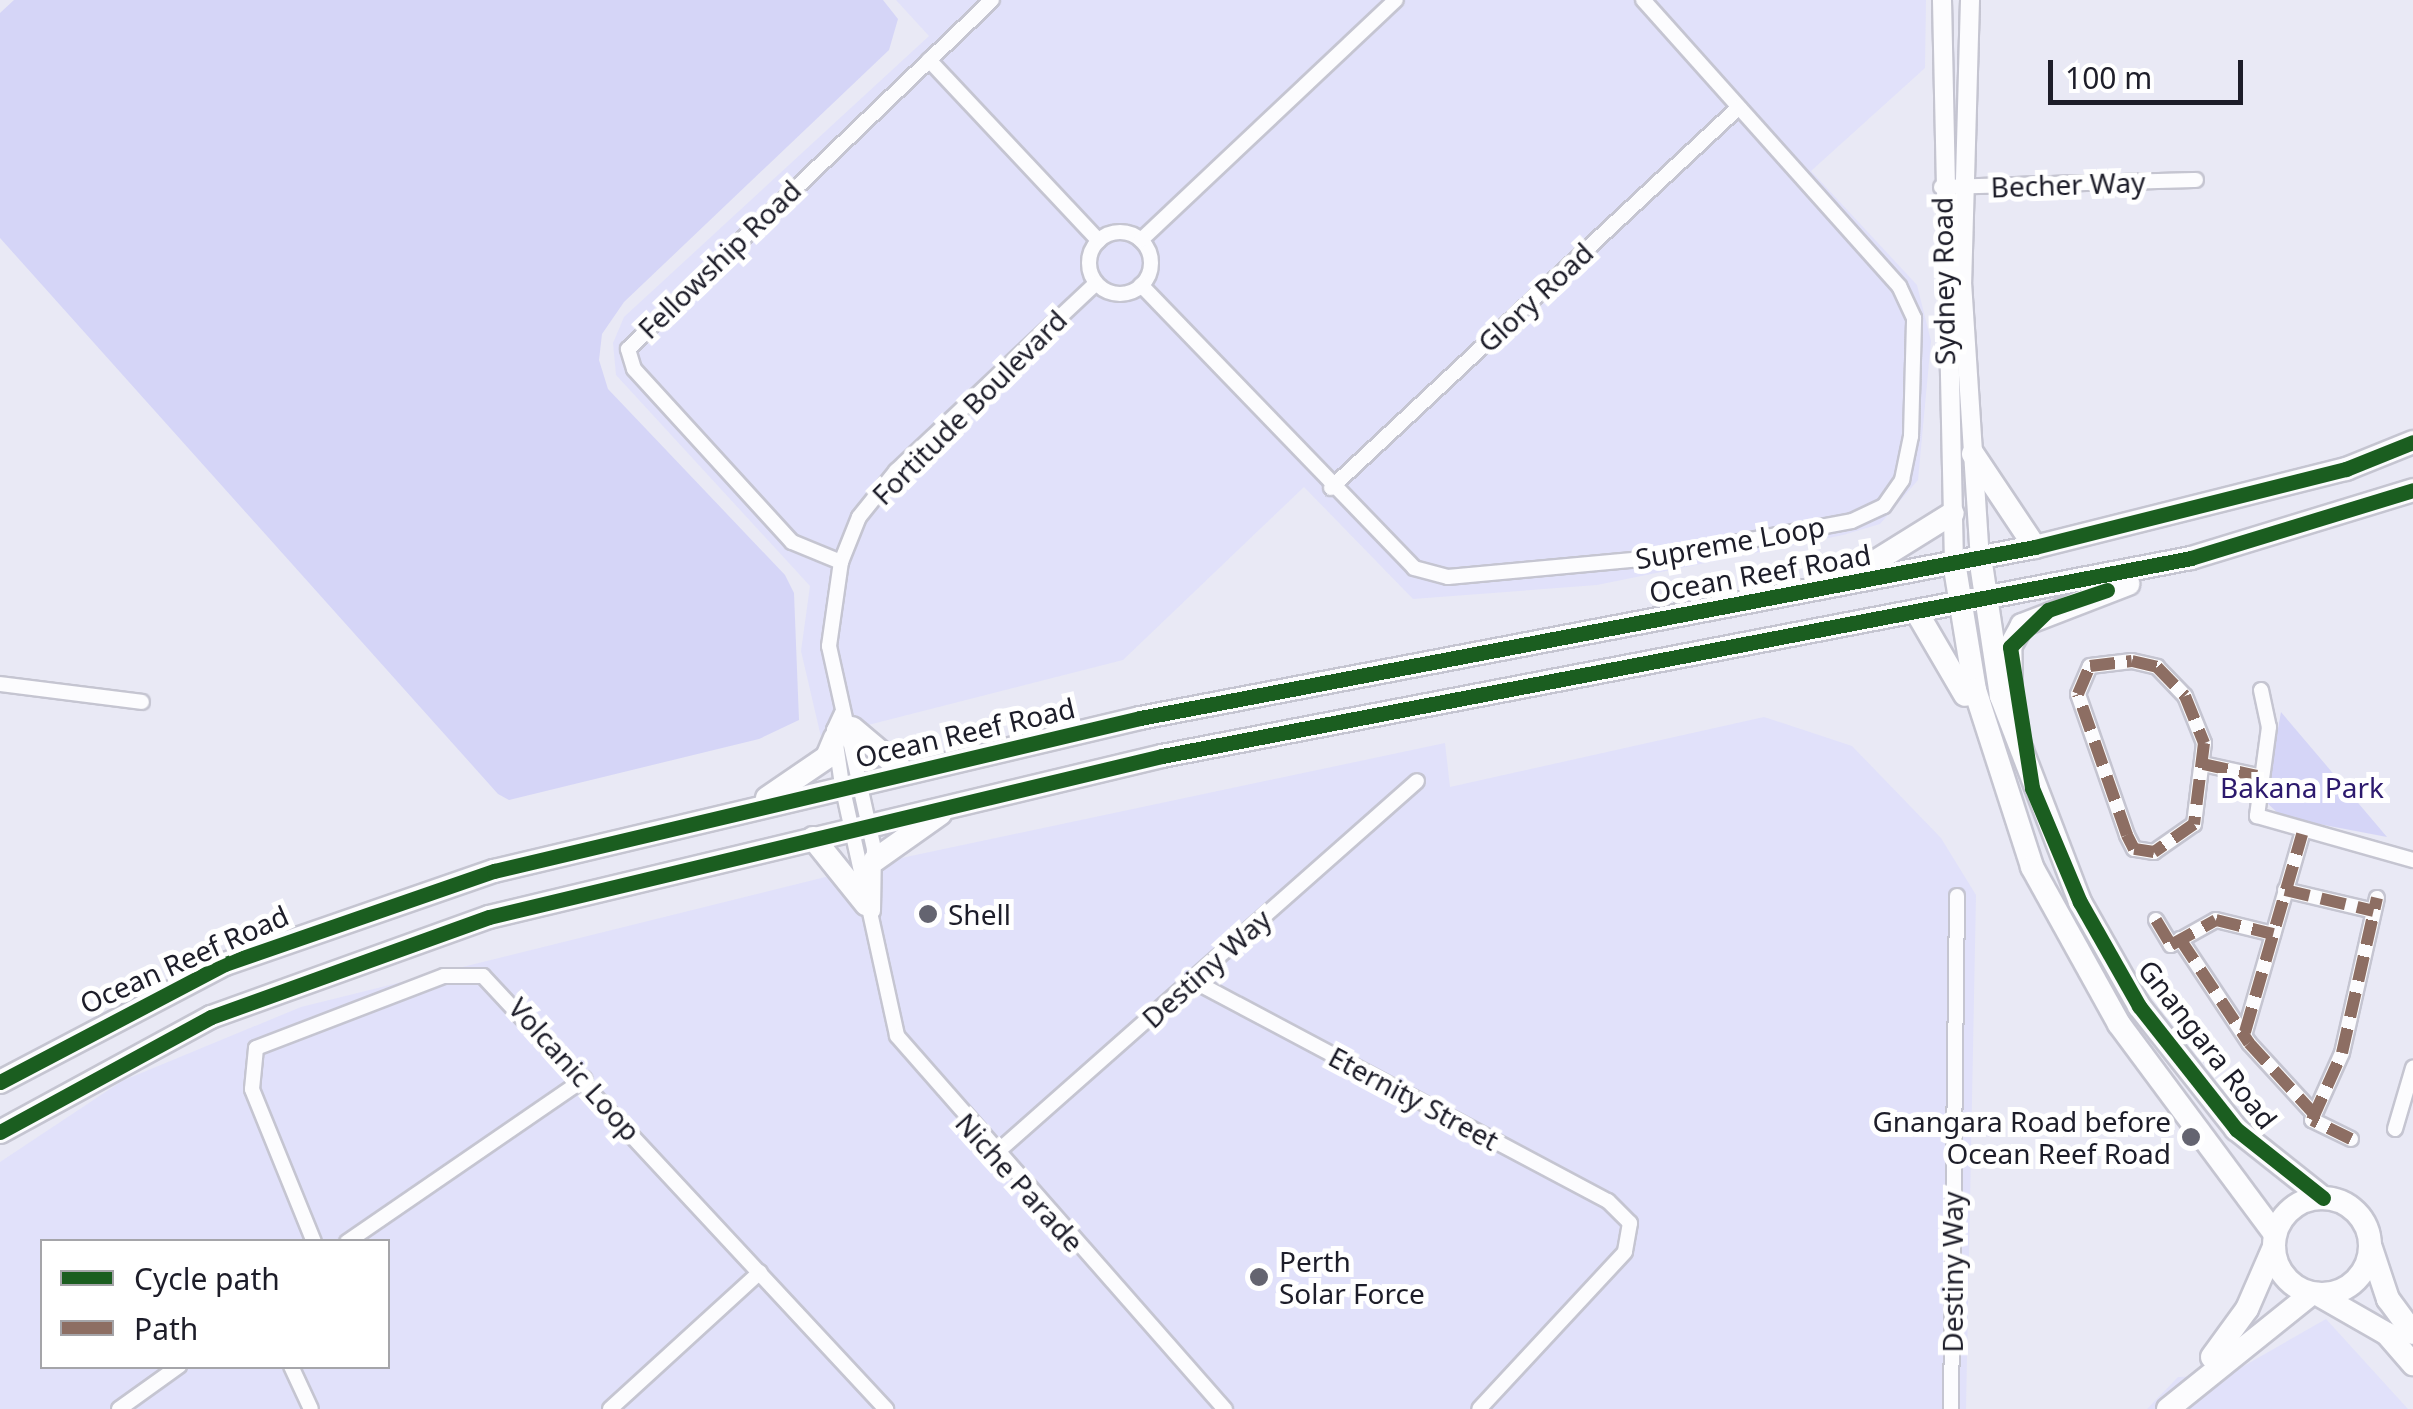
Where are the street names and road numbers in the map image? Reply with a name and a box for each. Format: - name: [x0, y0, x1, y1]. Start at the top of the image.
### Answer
- street label: Becher Way: [1990, 165, 2146, 203]
- street label: Fellowship Road: [631, 173, 807, 345]
- street label: Sydney Road: [1925, 197, 1961, 365]
- street label: Glory Road: [1471, 235, 1599, 359]
- street label: Fortitude Boulevard: [865, 303, 1073, 511]
- street label: Supreme Loop: [1633, 509, 1827, 575]
- street label: Ocean Reef Road: [1646, 537, 1874, 609]
- street label: Ocean Reef Road: [852, 690, 1078, 774]
- street label: Ocean Reef Road: [75, 898, 293, 1020]
- street label: Destiny Way: [1135, 902, 1277, 1034]
- street label: Gnangara Road: [2132, 953, 2284, 1135]
- street label: Volcanic Loop: [502, 991, 648, 1147]
- street label: Eternity Street: [1323, 1039, 1505, 1157]
- street label: Niche Parade: [949, 1106, 1091, 1258]
- street label: Destiny Way: [1935, 1191, 1969, 1353]

